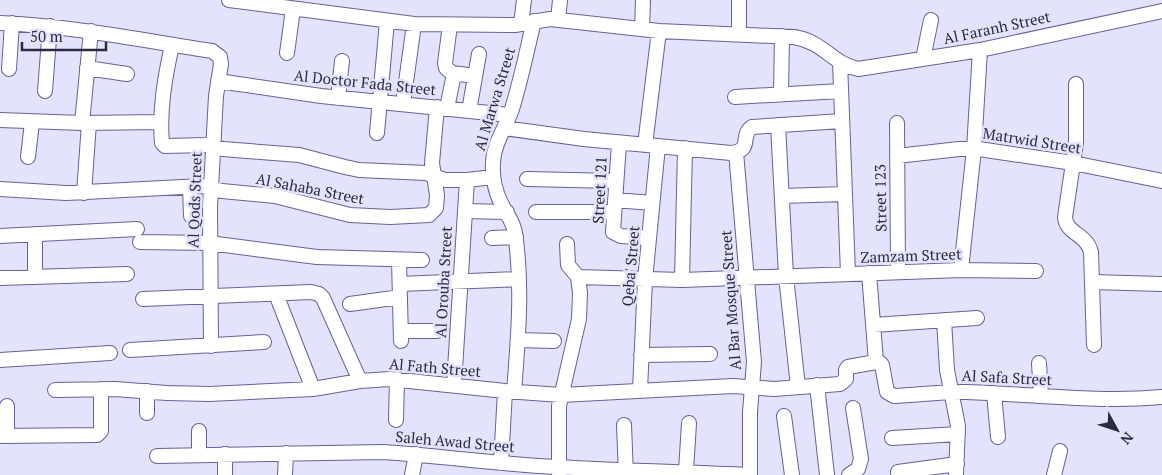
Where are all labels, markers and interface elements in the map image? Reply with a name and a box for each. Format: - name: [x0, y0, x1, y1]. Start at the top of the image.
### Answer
- street label: Al Faranh Street: [941, 6, 1053, 48]
- scale bar: [22, 20, 106, 52]
- text: 50 m: [30, 26, 63, 46]
- street label: Al Marwa Street: [469, 44, 519, 153]
- street label: Al Doctor Fada Street: [293, 65, 438, 99]
- street label: Matrwid Street: [981, 122, 1083, 158]
- street label: Al Qods Street: [182, 151, 206, 248]
- street label: Street 121: [587, 156, 611, 224]
- street label: Street 123: [869, 164, 891, 232]
- street label: Al Sahaba Street: [254, 168, 366, 208]
- street label: Qeba' Street: [617, 224, 644, 307]
- street label: Al Orouba Street: [430, 225, 456, 338]
- street label: Al Bar Mosque Street: [715, 229, 745, 371]
- street label: Zamzam Street: [860, 243, 962, 267]
- street label: Al Fath Street: [388, 353, 482, 381]
- street label: Al Safa Street: [961, 365, 1053, 389]
- north arrow: [1092, 405, 1142, 455]
- street label: Saleh Awad Street: [395, 426, 516, 456]
- text: N: [1116, 429, 1138, 449]

